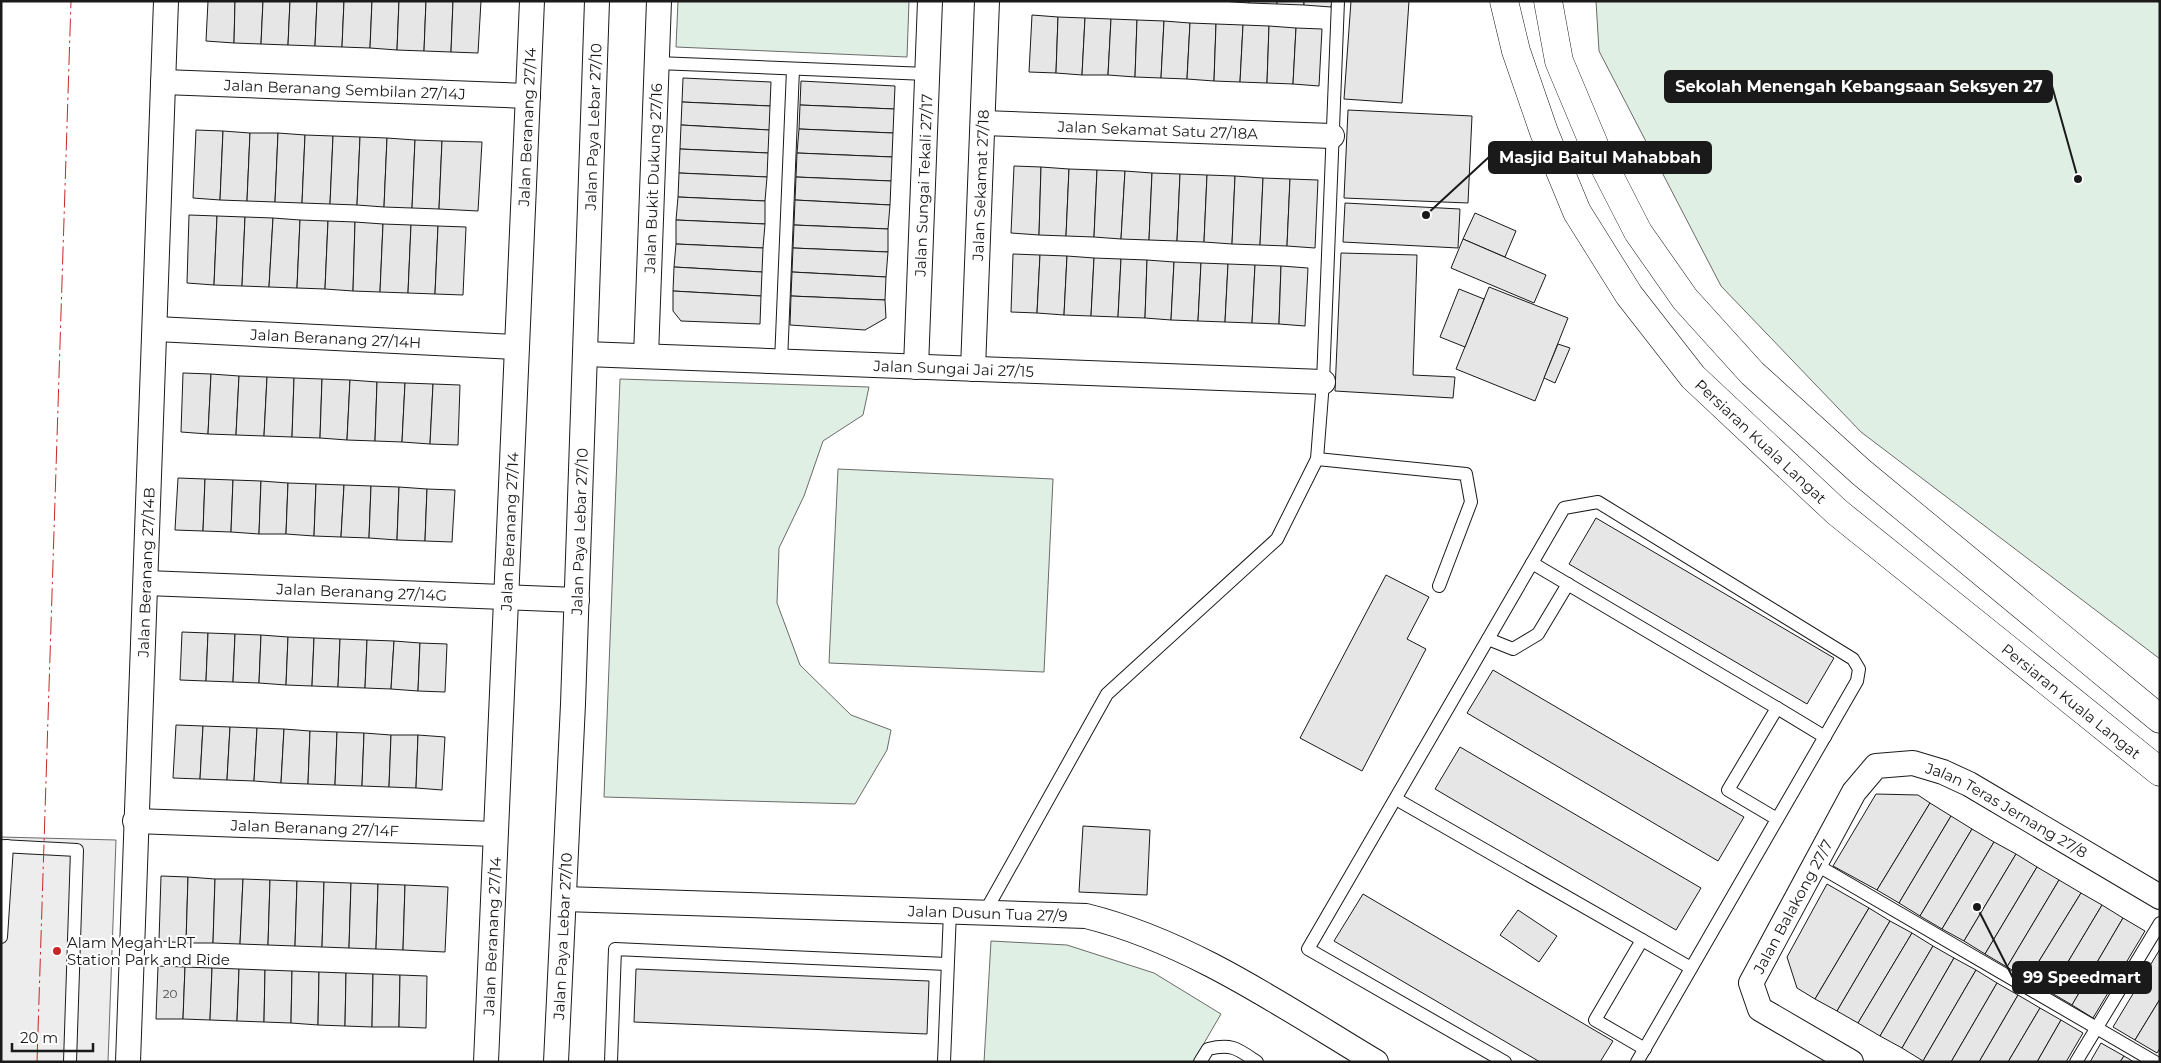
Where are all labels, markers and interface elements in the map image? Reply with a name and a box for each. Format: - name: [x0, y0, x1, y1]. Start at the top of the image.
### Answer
- street label: Jalan Paya Lebar 27/10: [580, 43, 605, 212]
- street label: Jalan Beranang 27/14: [514, 47, 539, 208]
- callout: Sekolah Menengah Kebangsaan Seksyen 27: [1665, 71, 2052, 102]
- street label: Jalan Beranang Sembilan 27/14J: [223, 75, 466, 103]
- text: Sekolah Menengah Kebangsaan Seksyen 27: [1675, 77, 2043, 96]
- street label: Jalan Bukit Dukung 27/16: [640, 83, 665, 275]
- street label: Jalan Sungai Tekali 27/17: [910, 93, 936, 278]
- street label: Jalan Sekamat 27/18: [968, 109, 992, 262]
- street label: Jalan Sekamat Satu 27/18A: [1056, 116, 1259, 143]
- callout: Masjid Baitul Mahabbah: [1489, 142, 1711, 173]
- text: Masjid Baitul Mahabbah: [1499, 148, 1701, 167]
- street label: Jalan Beranang 27/14H: [249, 324, 422, 352]
- street label: Jalan Sungai Jai 27/15: [872, 355, 1034, 381]
- street label: Persiaran Kuala Langat: [1691, 375, 1831, 507]
- street label: Jalan Paya Lebar 27/10: [567, 447, 591, 616]
- street label: Jalan Beranang 27/14: [496, 452, 522, 612]
- street label: Jalan Beranang 27/14B: [133, 487, 158, 659]
- street label: Jalan Beranang 27/14G: [275, 579, 447, 604]
- street label: Persiaran Kuala Langat: [1998, 639, 2145, 763]
- street label: Jalan Teras Jernang 27/8: [1922, 758, 2091, 862]
- street label: Jalan Beranang 27/14F: [229, 815, 399, 840]
- street label: Jalan Balakong 27/7: [1748, 836, 1836, 978]
- street label: Jalan Paya Lebar 27/10: [548, 852, 575, 1021]
- street label: Jalan Beranang 27/14: [478, 856, 504, 1017]
- street label: Jalan Dusun Tua 27/9: [907, 901, 1068, 925]
- place label: Alam Megah LRT Station Park and Ride: [67, 933, 230, 969]
- marker: Alam Megah LRT Station Park and Ride: [51, 945, 63, 957]
- callout: 99 Speedmart: [2013, 962, 2151, 993]
- text: 99 Speedmart: [2023, 968, 2141, 987]
- house number: 20: [163, 986, 177, 1001]
- scale bar: [12, 1020, 94, 1052]
- text: 20 m: [20, 1028, 58, 1047]

